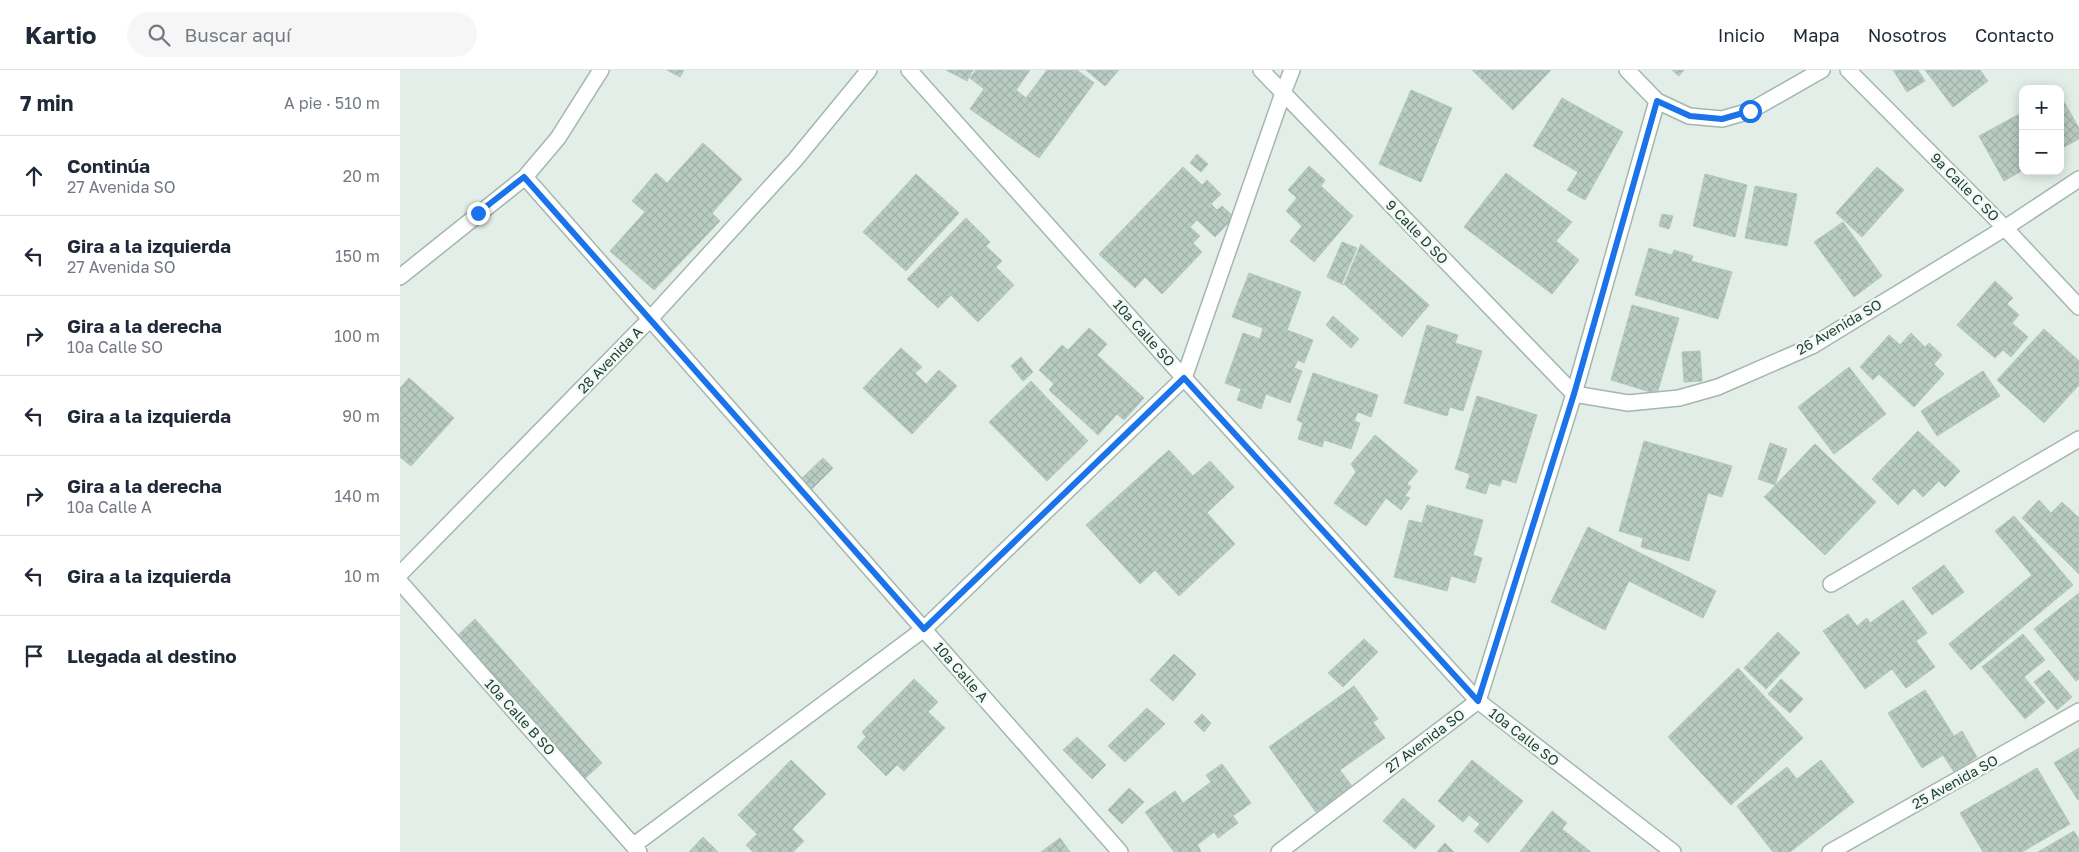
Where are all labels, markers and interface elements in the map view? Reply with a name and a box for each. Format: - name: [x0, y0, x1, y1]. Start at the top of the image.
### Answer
- search box: [127, 12, 477, 57]
- text: Kartio: [25, 20, 97, 49]
- icon: search: [145, 21, 173, 49]
- text: Buscar aquí: [185, 23, 291, 46]
- text: Inicio: [1718, 24, 1765, 46]
- text: Mapa: [1793, 24, 1840, 46]
- text: Nosotros: [1868, 24, 1947, 46]
- text: Contacto: [1975, 24, 2054, 46]
- map controls: [2019, 85, 2064, 175]
- button: +: [2019, 85, 2064, 130]
- text: 7 min: [20, 90, 74, 116]
- text: A pie · 510 m: [284, 93, 380, 113]
- route start: [1739, 100, 1762, 123]
- button: −: [2019, 130, 2064, 175]
- street label: 9a Calle C SO: [1927, 149, 2003, 225]
- text: Continúa: [67, 154, 150, 177]
- icon: ahead: [20, 162, 48, 190]
- text: 20 m: [343, 166, 380, 186]
- text: 27 Avenida SO: [67, 177, 176, 197]
- street label: 9 Calle D SO: [1383, 196, 1452, 267]
- route end: [467, 202, 490, 225]
- text: Gira a la izquierda: [67, 234, 231, 257]
- icon: left: [20, 242, 48, 270]
- text: 150 m: [335, 246, 380, 266]
- text: 27 Avenida SO: [67, 257, 176, 277]
- street label: 26 Avenida SO: [1793, 295, 1885, 358]
- street label: 10a Calle SO: [1110, 296, 1179, 370]
- text: Gira a la derecha: [67, 314, 222, 337]
- icon: right: [20, 322, 48, 350]
- street label: 28 Avenida A: [574, 322, 646, 397]
- text: 100 m: [334, 326, 380, 346]
- text: 10a Calle SO: [67, 337, 163, 357]
- icon: left: [20, 402, 48, 430]
- text: Gira a la izquierda: [67, 404, 231, 427]
- text: 90 m: [342, 406, 380, 426]
- text: Gira a la derecha: [67, 474, 222, 497]
- icon: right: [20, 482, 48, 510]
- text: 140 m: [334, 486, 380, 506]
- text: 10a Calle A: [67, 497, 152, 517]
- icon: left: [20, 562, 48, 590]
- text: Gira a la izquierda: [67, 564, 231, 587]
- text: 10 m: [344, 566, 380, 586]
- street label: 10a Calle A: [931, 638, 993, 706]
- icon: arrive: [20, 642, 48, 670]
- text: Llegada al destino: [67, 644, 237, 667]
- street label: 10a Calle B SO: [482, 675, 559, 758]
- street label: 10a Calle SO: [1486, 704, 1563, 769]
- street label: 27 Avenida SO: [1382, 705, 1468, 776]
- street label: 25 Avenida SO: [1909, 751, 2001, 812]

